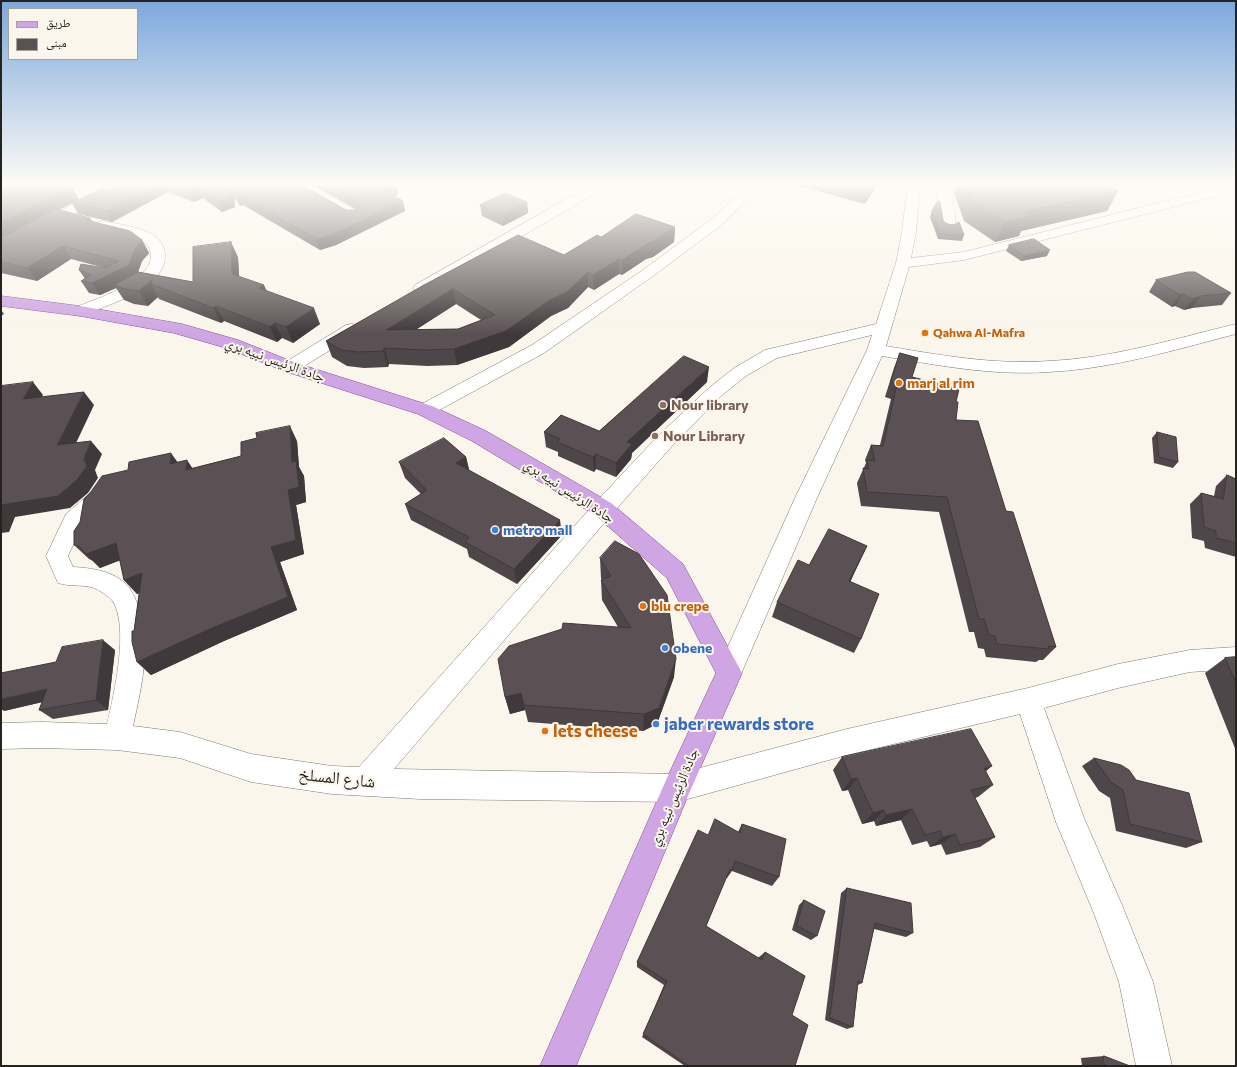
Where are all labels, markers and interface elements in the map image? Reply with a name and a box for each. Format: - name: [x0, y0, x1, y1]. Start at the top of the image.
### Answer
- legend: [8, 8, 138, 60]
- text: طريق: [46, 15, 71, 29]
- text: مبنى: [46, 35, 67, 49]
- place label: Qahwa Al-Mafra: [933, 326, 1025, 340]
- marker: Qahwa Al-Mafra: [920, 328, 930, 338]
- street label: جادة الرئيس نبيه بري: [223, 334, 327, 386]
- place label: marj al rim: [907, 375, 975, 391]
- marker: marj al rim: [894, 378, 904, 388]
- place label: Nour library: [671, 397, 749, 413]
- marker: Nour library: [658, 400, 668, 410]
- place label: Nour Library: [663, 428, 745, 444]
- marker: Nour Library: [650, 431, 660, 441]
- street label: جادة الرئيس نبيه بري: [521, 455, 617, 527]
- place label: metro mall: [503, 522, 572, 538]
- marker: metro mall: [490, 525, 500, 535]
- place label: blu crepe: [651, 598, 709, 614]
- marker: blu crepe: [638, 601, 648, 611]
- place label: obene: [673, 640, 712, 656]
- marker: obene: [660, 643, 670, 653]
- place label: jaber rewards store: [664, 714, 814, 734]
- marker: jaber rewards store: [651, 719, 661, 729]
- place label: lets cheese: [553, 721, 638, 741]
- marker: lets cheese: [540, 726, 550, 736]
- street label: جادة الرئيس نبيه بري: [646, 746, 702, 848]
- street label: شارع المسلخ: [298, 764, 376, 792]

